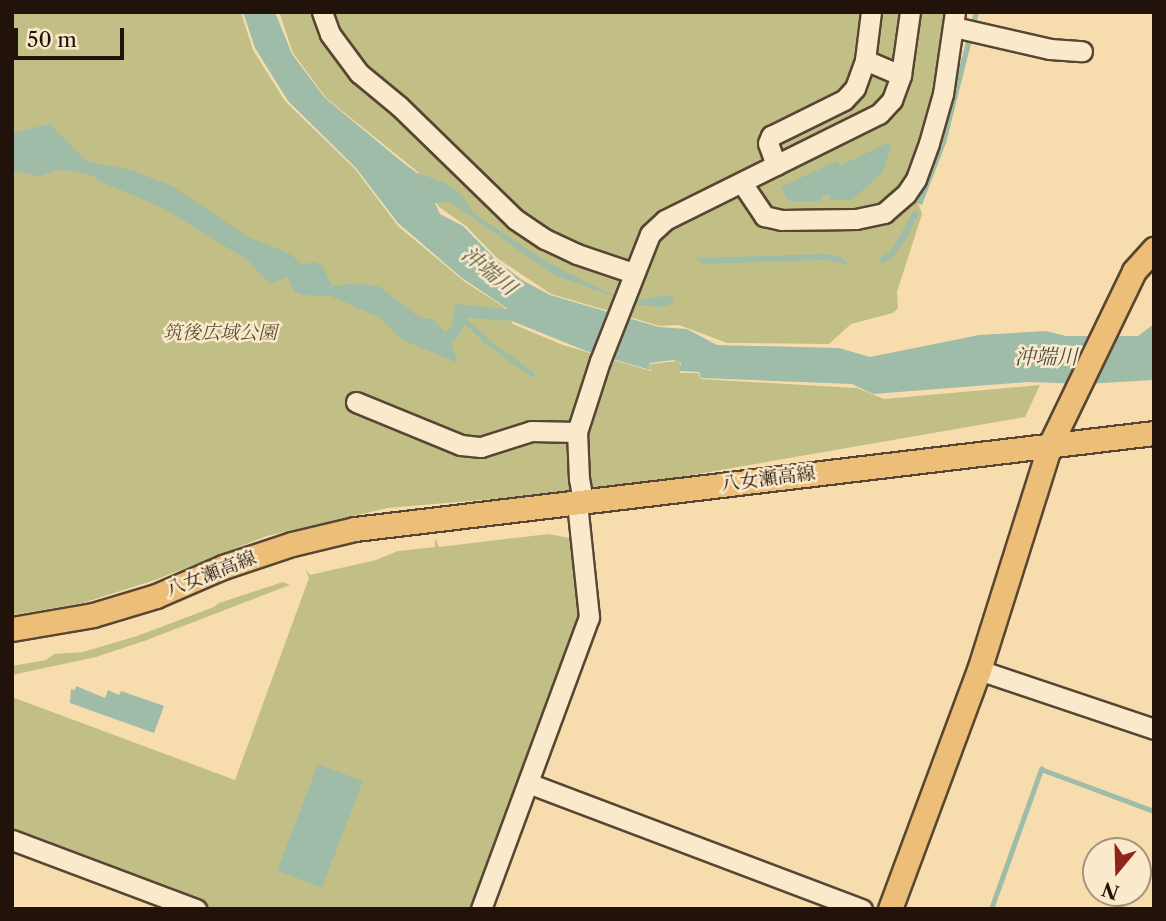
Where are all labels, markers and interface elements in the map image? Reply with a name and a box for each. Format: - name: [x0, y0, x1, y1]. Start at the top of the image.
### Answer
- scale bar: [18, 14, 128, 58]
- text: 50 m: [27, 27, 77, 52]
- water label: 沖端川: [457, 241, 521, 301]
- park label: 筑後広域公園: [163, 322, 277, 344]
- water label: 沖端川: [1015, 344, 1077, 370]
- street label: 八女瀬高線: [719, 462, 817, 496]
- street label: 八女瀬高線: [163, 546, 259, 602]
- north arrow: [1082, 837, 1152, 907]
- text: N: [1099, 877, 1122, 904]

